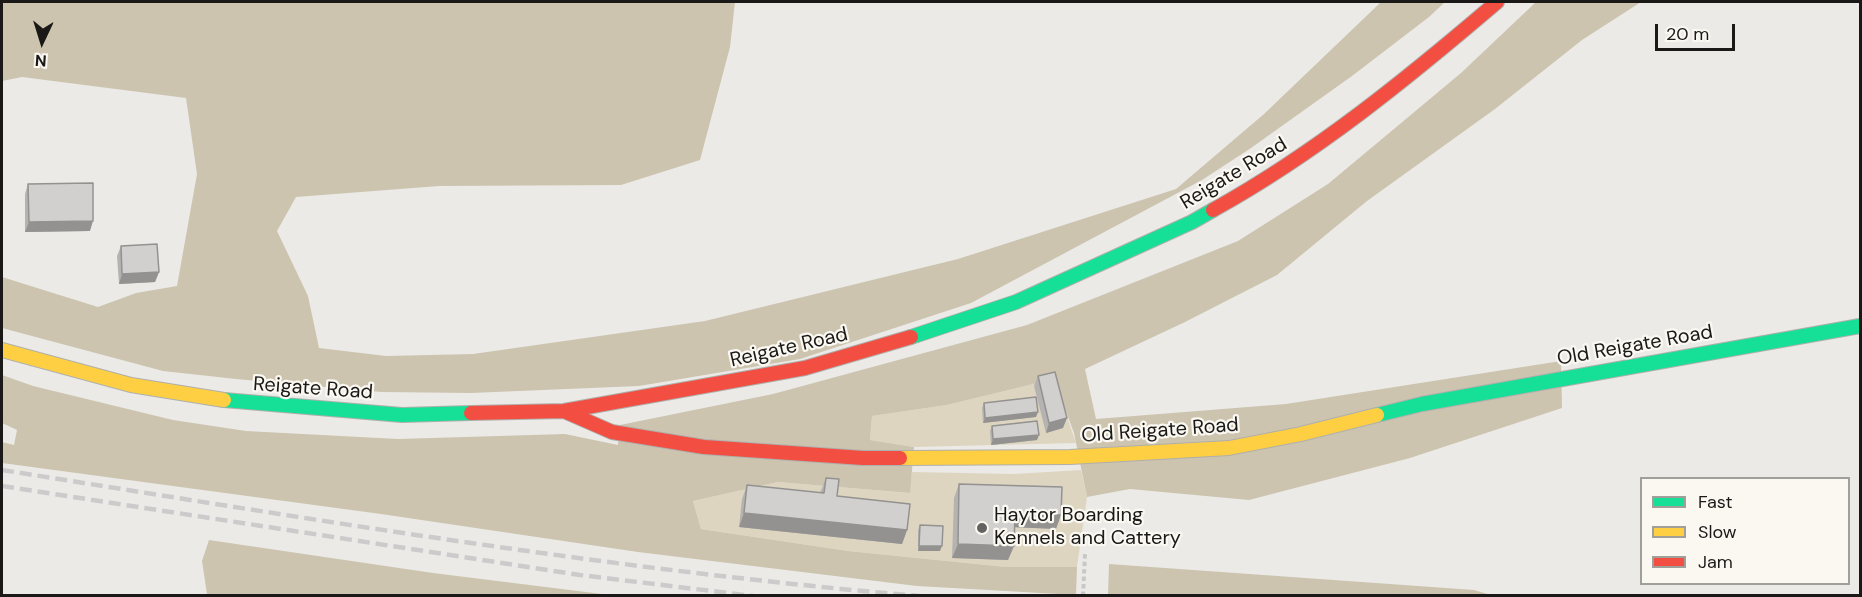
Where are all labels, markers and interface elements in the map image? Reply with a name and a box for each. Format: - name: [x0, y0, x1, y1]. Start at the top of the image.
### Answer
- north arrow: [12, 12, 72, 72]
- scale bar: [1658, 12, 1738, 50]
- text: 20 m: [1666, 22, 1709, 46]
- text: N: [34, 50, 47, 71]
- street label: Reigate Road: [1176, 133, 1292, 215]
- street label: Old Reigate Road: [1555, 320, 1715, 372]
- street label: Reigate Road: [728, 323, 850, 373]
- street label: Reigate Road: [252, 373, 374, 405]
- street label: Old Reigate Road: [1080, 414, 1240, 448]
- legend: [1640, 477, 1850, 585]
- text: Fast: [1698, 490, 1733, 514]
- place label: Haytor Boarding Kennels and Cattery: [994, 504, 1181, 551]
- text: Slow: [1698, 520, 1737, 544]
- marker: Haytor Boarding Kennels and Cattery: [975, 521, 989, 535]
- text: Jam: [1698, 550, 1733, 574]

